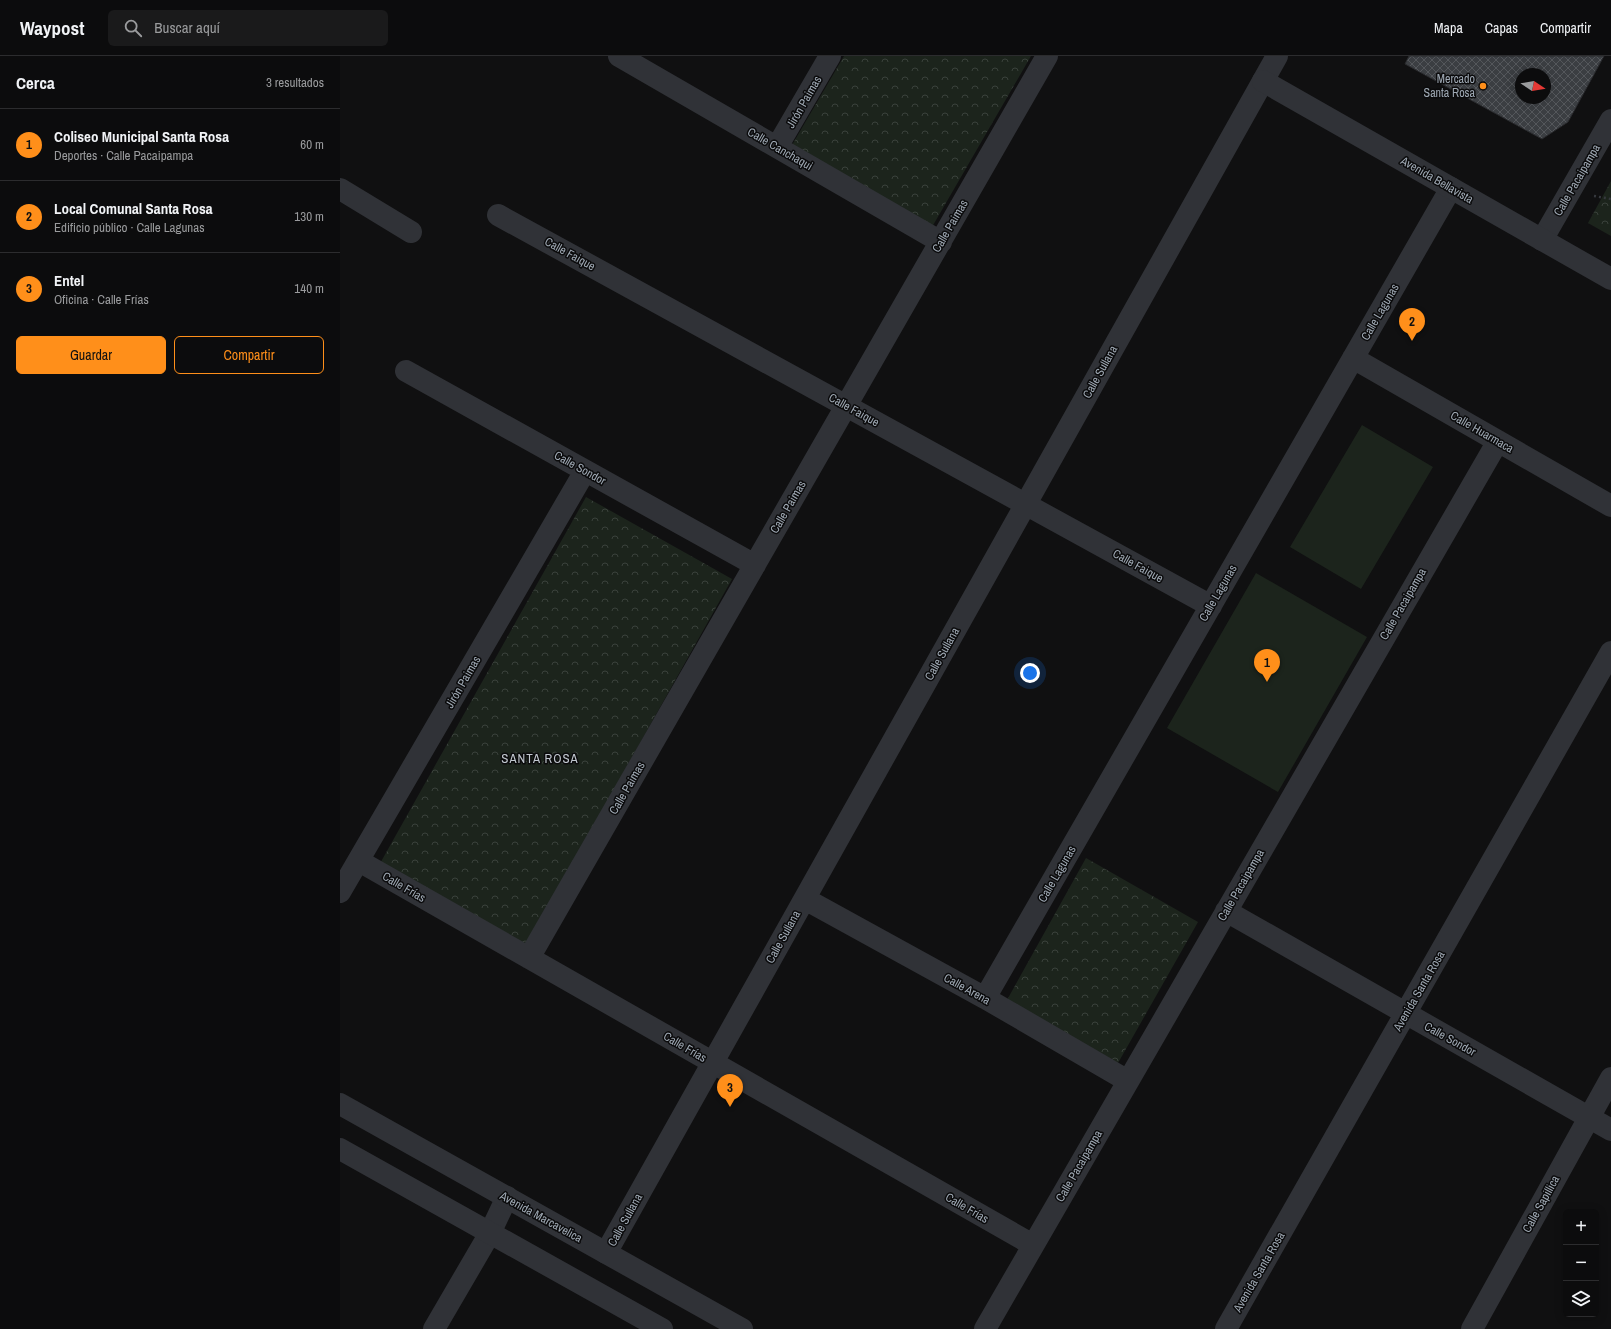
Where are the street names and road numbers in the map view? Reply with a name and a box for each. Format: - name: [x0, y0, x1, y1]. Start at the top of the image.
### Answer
- street label: Jirón Paimas: [783, 73, 825, 131]
- street label: Calle Canchaqui: [744, 124, 816, 174]
- street label: Calle Pacaipampa: [1550, 141, 1604, 219]
- street label: Avenida Bellavista: [1397, 152, 1477, 208]
- street label: Calle Paimas: [928, 197, 972, 255]
- street label: Calle Faique: [542, 234, 598, 274]
- street label: Calle Lagunas: [1357, 281, 1403, 343]
- street label: Calle Sullana: [1079, 342, 1121, 401]
- street label: Calle Faique: [826, 390, 882, 430]
- street label: Calle Huarmaca: [1447, 407, 1517, 457]
- street label: Calle Sondor: [551, 447, 609, 489]
- street label: Calle Paimas: [766, 478, 810, 536]
- street label: Calle Faique: [1110, 546, 1166, 586]
- street label: Calle Lagunas: [1195, 562, 1241, 624]
- street label: Calle Pacaipampa: [1376, 565, 1430, 643]
- street label: Calle Sullana: [921, 624, 963, 683]
- street label: Jirón Paimas: [442, 653, 484, 711]
- street label: Calle Paimas: [605, 759, 649, 817]
- street label: Calle Lagunas: [1034, 843, 1080, 905]
- street label: Calle Pacaipampa: [1214, 846, 1268, 924]
- street label: Calle Frías: [379, 868, 429, 906]
- street label: Calle Sullana: [762, 907, 804, 966]
- street label: Avenida Santa Rosa: [1389, 948, 1449, 1035]
- street label: Calle Arena: [941, 970, 994, 1009]
- street label: Calle Sondor: [1421, 1018, 1479, 1060]
- street label: Calle Frías: [660, 1028, 710, 1066]
- street label: Calle Pacaipampa: [1052, 1127, 1106, 1205]
- street label: Calle Sapillica: [1519, 1172, 1563, 1235]
- street label: Avenida Marcavelica: [496, 1187, 585, 1246]
- street label: Calle Frías: [942, 1189, 992, 1227]
- street label: Calle Sullana: [604, 1190, 646, 1249]
- street label: Avenida Santa Rosa: [1229, 1229, 1289, 1316]

